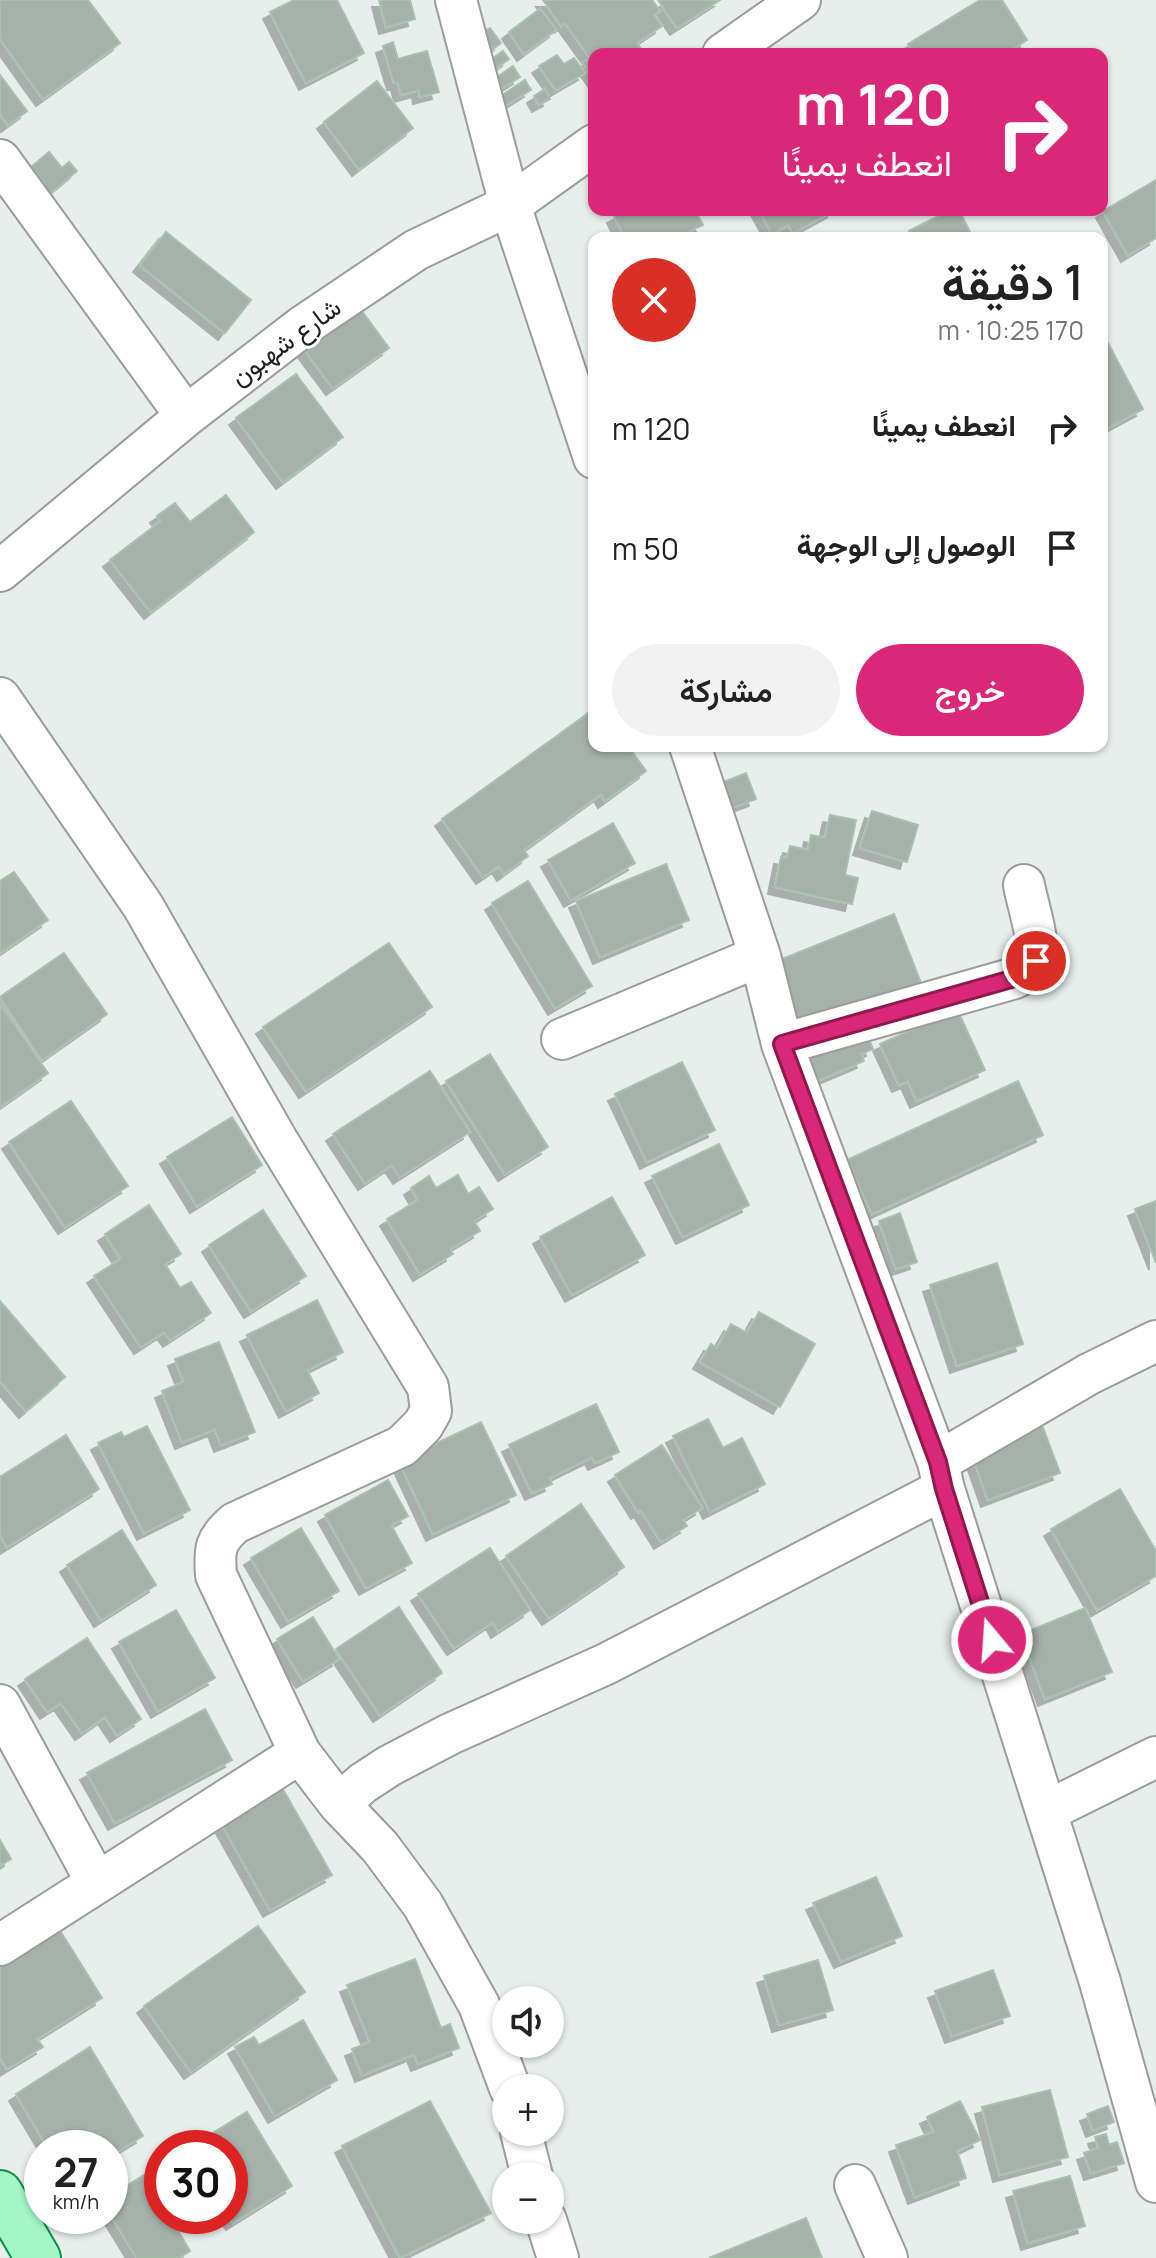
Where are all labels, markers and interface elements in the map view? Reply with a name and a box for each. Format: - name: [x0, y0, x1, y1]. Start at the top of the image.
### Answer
- text: 120 m: [796, 65, 952, 142]
- icon: right: [980, 80, 1084, 184]
- text: انعطف يمينًا: [781, 138, 952, 187]
- text: 1 دقيقة: [941, 249, 1084, 314]
- button: close: [612, 258, 696, 342]
- street label: شارع شهبون: [222, 288, 348, 394]
- text: 170 m · 10:25: [938, 312, 1084, 348]
- text: انعطف يمينًا: [872, 404, 1016, 445]
- icon: right: [1040, 406, 1084, 450]
- text: 120 m: [612, 408, 691, 449]
- text: الوصول إلى الوجهة: [797, 524, 1016, 565]
- icon: arrive: [1040, 526, 1084, 570]
- text: 50 m: [612, 528, 679, 569]
- button: مشاركة: [612, 644, 840, 736]
- button: خروج: [856, 644, 1084, 736]
- pin: [1002, 927, 1070, 995]
- icon: arrive: [1014, 939, 1058, 983]
- position arrow: [950, 1598, 1034, 1682]
- map controls: [492, 1986, 564, 2234]
- button: sound: [492, 1986, 564, 2058]
- button: +: [492, 2074, 564, 2146]
- speed limit sign: 30: [144, 2130, 248, 2234]
- text: 27: [53, 2144, 99, 2199]
- button: −: [492, 2162, 564, 2234]
- text: km/h: [53, 2188, 99, 2215]

